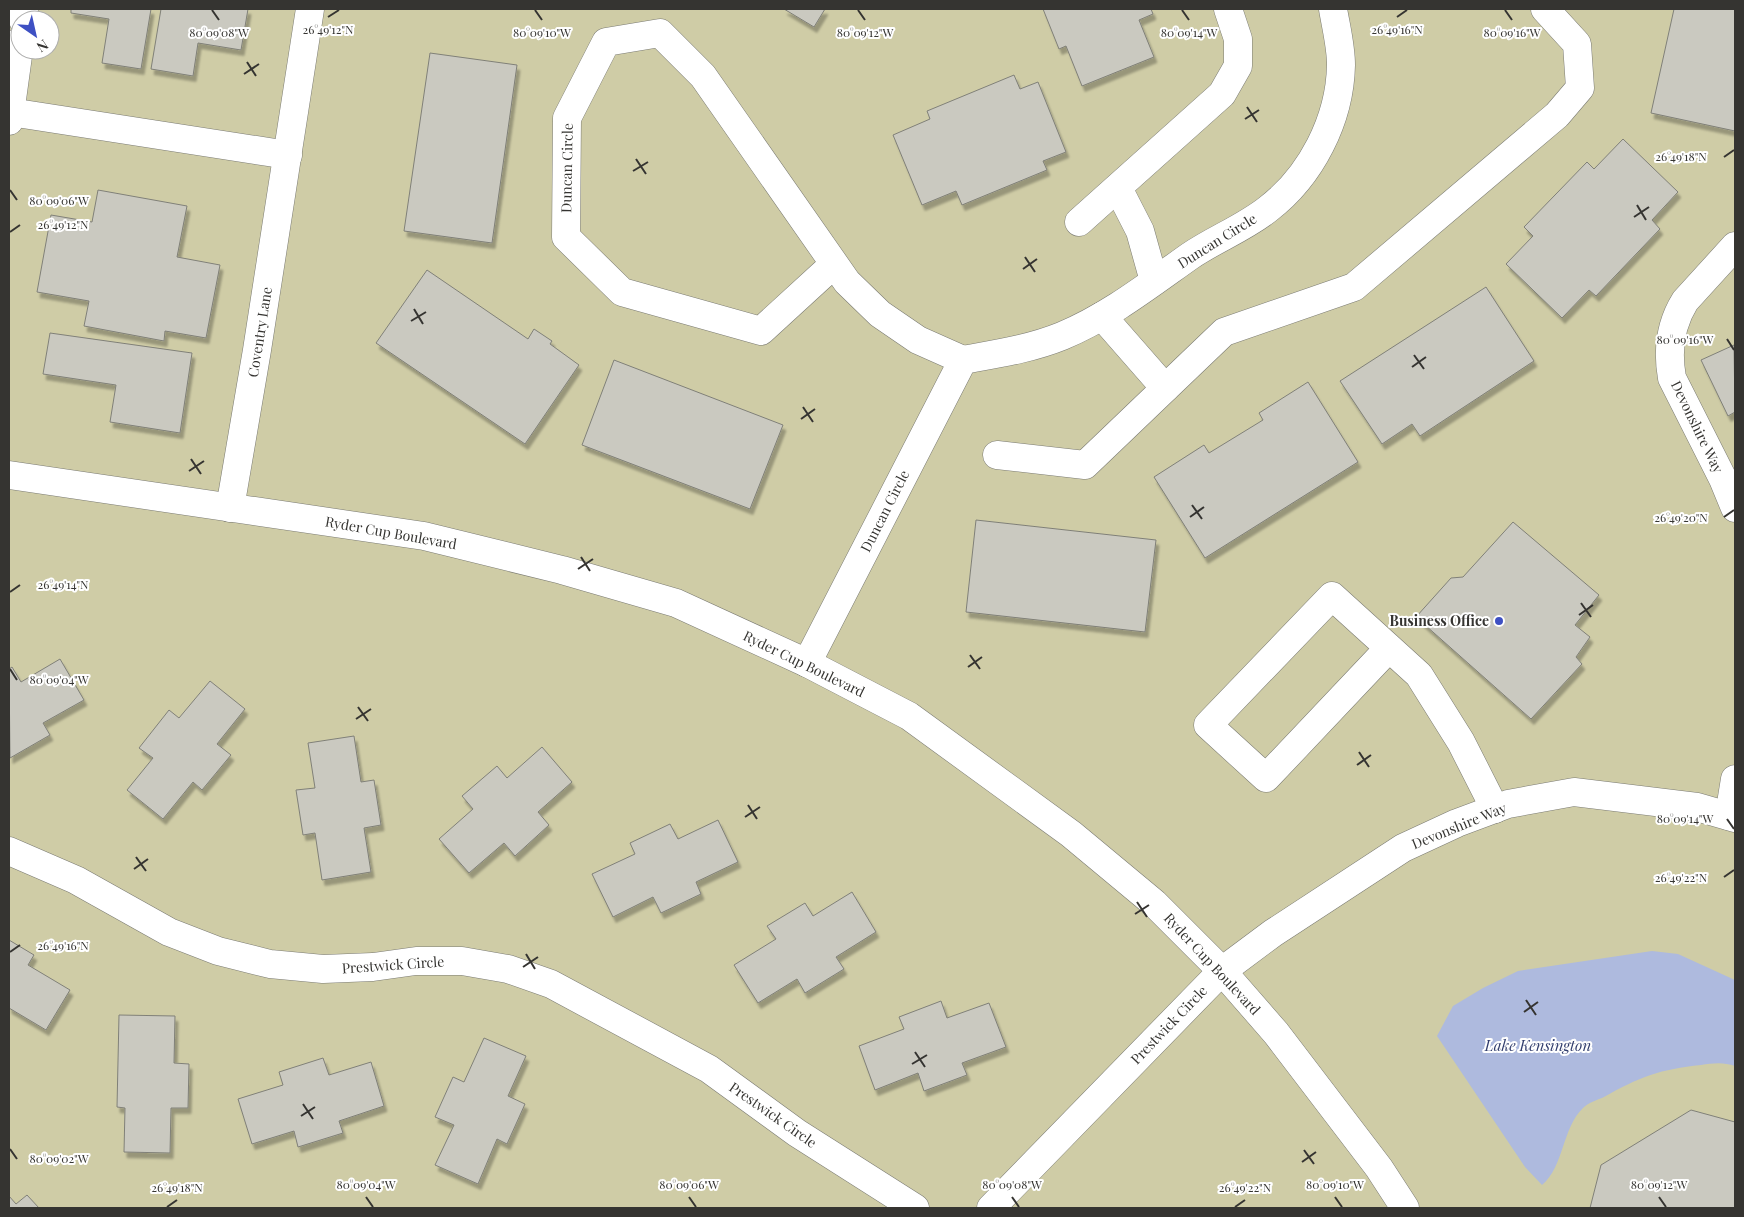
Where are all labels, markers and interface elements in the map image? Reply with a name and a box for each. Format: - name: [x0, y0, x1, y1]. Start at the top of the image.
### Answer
- north arrow: [10, 10, 60, 60]
- text: 26°49'12"N: [303, 21, 354, 37]
- text: 26°49'16"N: [1371, 21, 1423, 37]
- text: 80°09'08"W: [189, 24, 249, 40]
- text: 80°09'10"W: [513, 24, 571, 40]
- text: 80°09'12"W: [837, 24, 893, 40]
- text: 80°09'14"W: [1161, 24, 1217, 40]
- text: 80°09'16"W: [1484, 24, 1541, 40]
- text: N: [33, 35, 52, 57]
- street label: Duncan Circle: [556, 123, 577, 213]
- text: 26°49'18"N: [1655, 148, 1707, 164]
- text: 80°09'06"W: [29, 192, 89, 208]
- street label: Duncan Circle: [1174, 209, 1260, 272]
- text: 26°49'12"N: [38, 216, 89, 232]
- street label: Coventry Lane: [243, 285, 276, 379]
- text: 80°09'16"W: [1657, 331, 1714, 347]
- street label: Devonshire Way: [1667, 377, 1728, 476]
- street label: Duncan Circle: [856, 467, 913, 555]
- text: 26°49'20"N: [1654, 509, 1708, 525]
- street label: Ryder Cup Boulevard: [324, 512, 458, 553]
- text: 26°49'14"N: [38, 576, 89, 592]
- place label: Business Office: [1389, 611, 1489, 630]
- marker: Business Office: [1493, 615, 1505, 627]
- street label: Ryder Cup Boulevard: [740, 626, 868, 701]
- text: 80°09'04"W: [29, 671, 89, 687]
- street label: Devonshire Way: [1409, 798, 1509, 853]
- text: 80°09'14"W: [1657, 810, 1713, 826]
- text: 26°49'22"N: [1655, 869, 1708, 885]
- street label: Ryder Cup Boulevard: [1160, 909, 1265, 1019]
- text: 26°49'16"N: [37, 937, 89, 953]
- street label: Prestwick Circle: [341, 951, 445, 978]
- street label: Prestwick Circle: [1126, 981, 1211, 1068]
- water label: Lake Kensington: [1484, 1035, 1591, 1055]
- street label: Prestwick Circle: [726, 1077, 821, 1152]
- text: 80°09'02"W: [29, 1150, 89, 1166]
- text: 80°09'04"W: [336, 1176, 396, 1192]
- text: 80°09'06"W: [659, 1176, 719, 1192]
- text: 80°09'08"W: [982, 1176, 1042, 1192]
- text: 80°09'10"W: [1306, 1176, 1364, 1192]
- text: 80°09'12"W: [1631, 1176, 1687, 1192]
- text: 26°49'18"N: [151, 1179, 203, 1195]
- text: 26°49'22"N: [1219, 1179, 1272, 1195]

